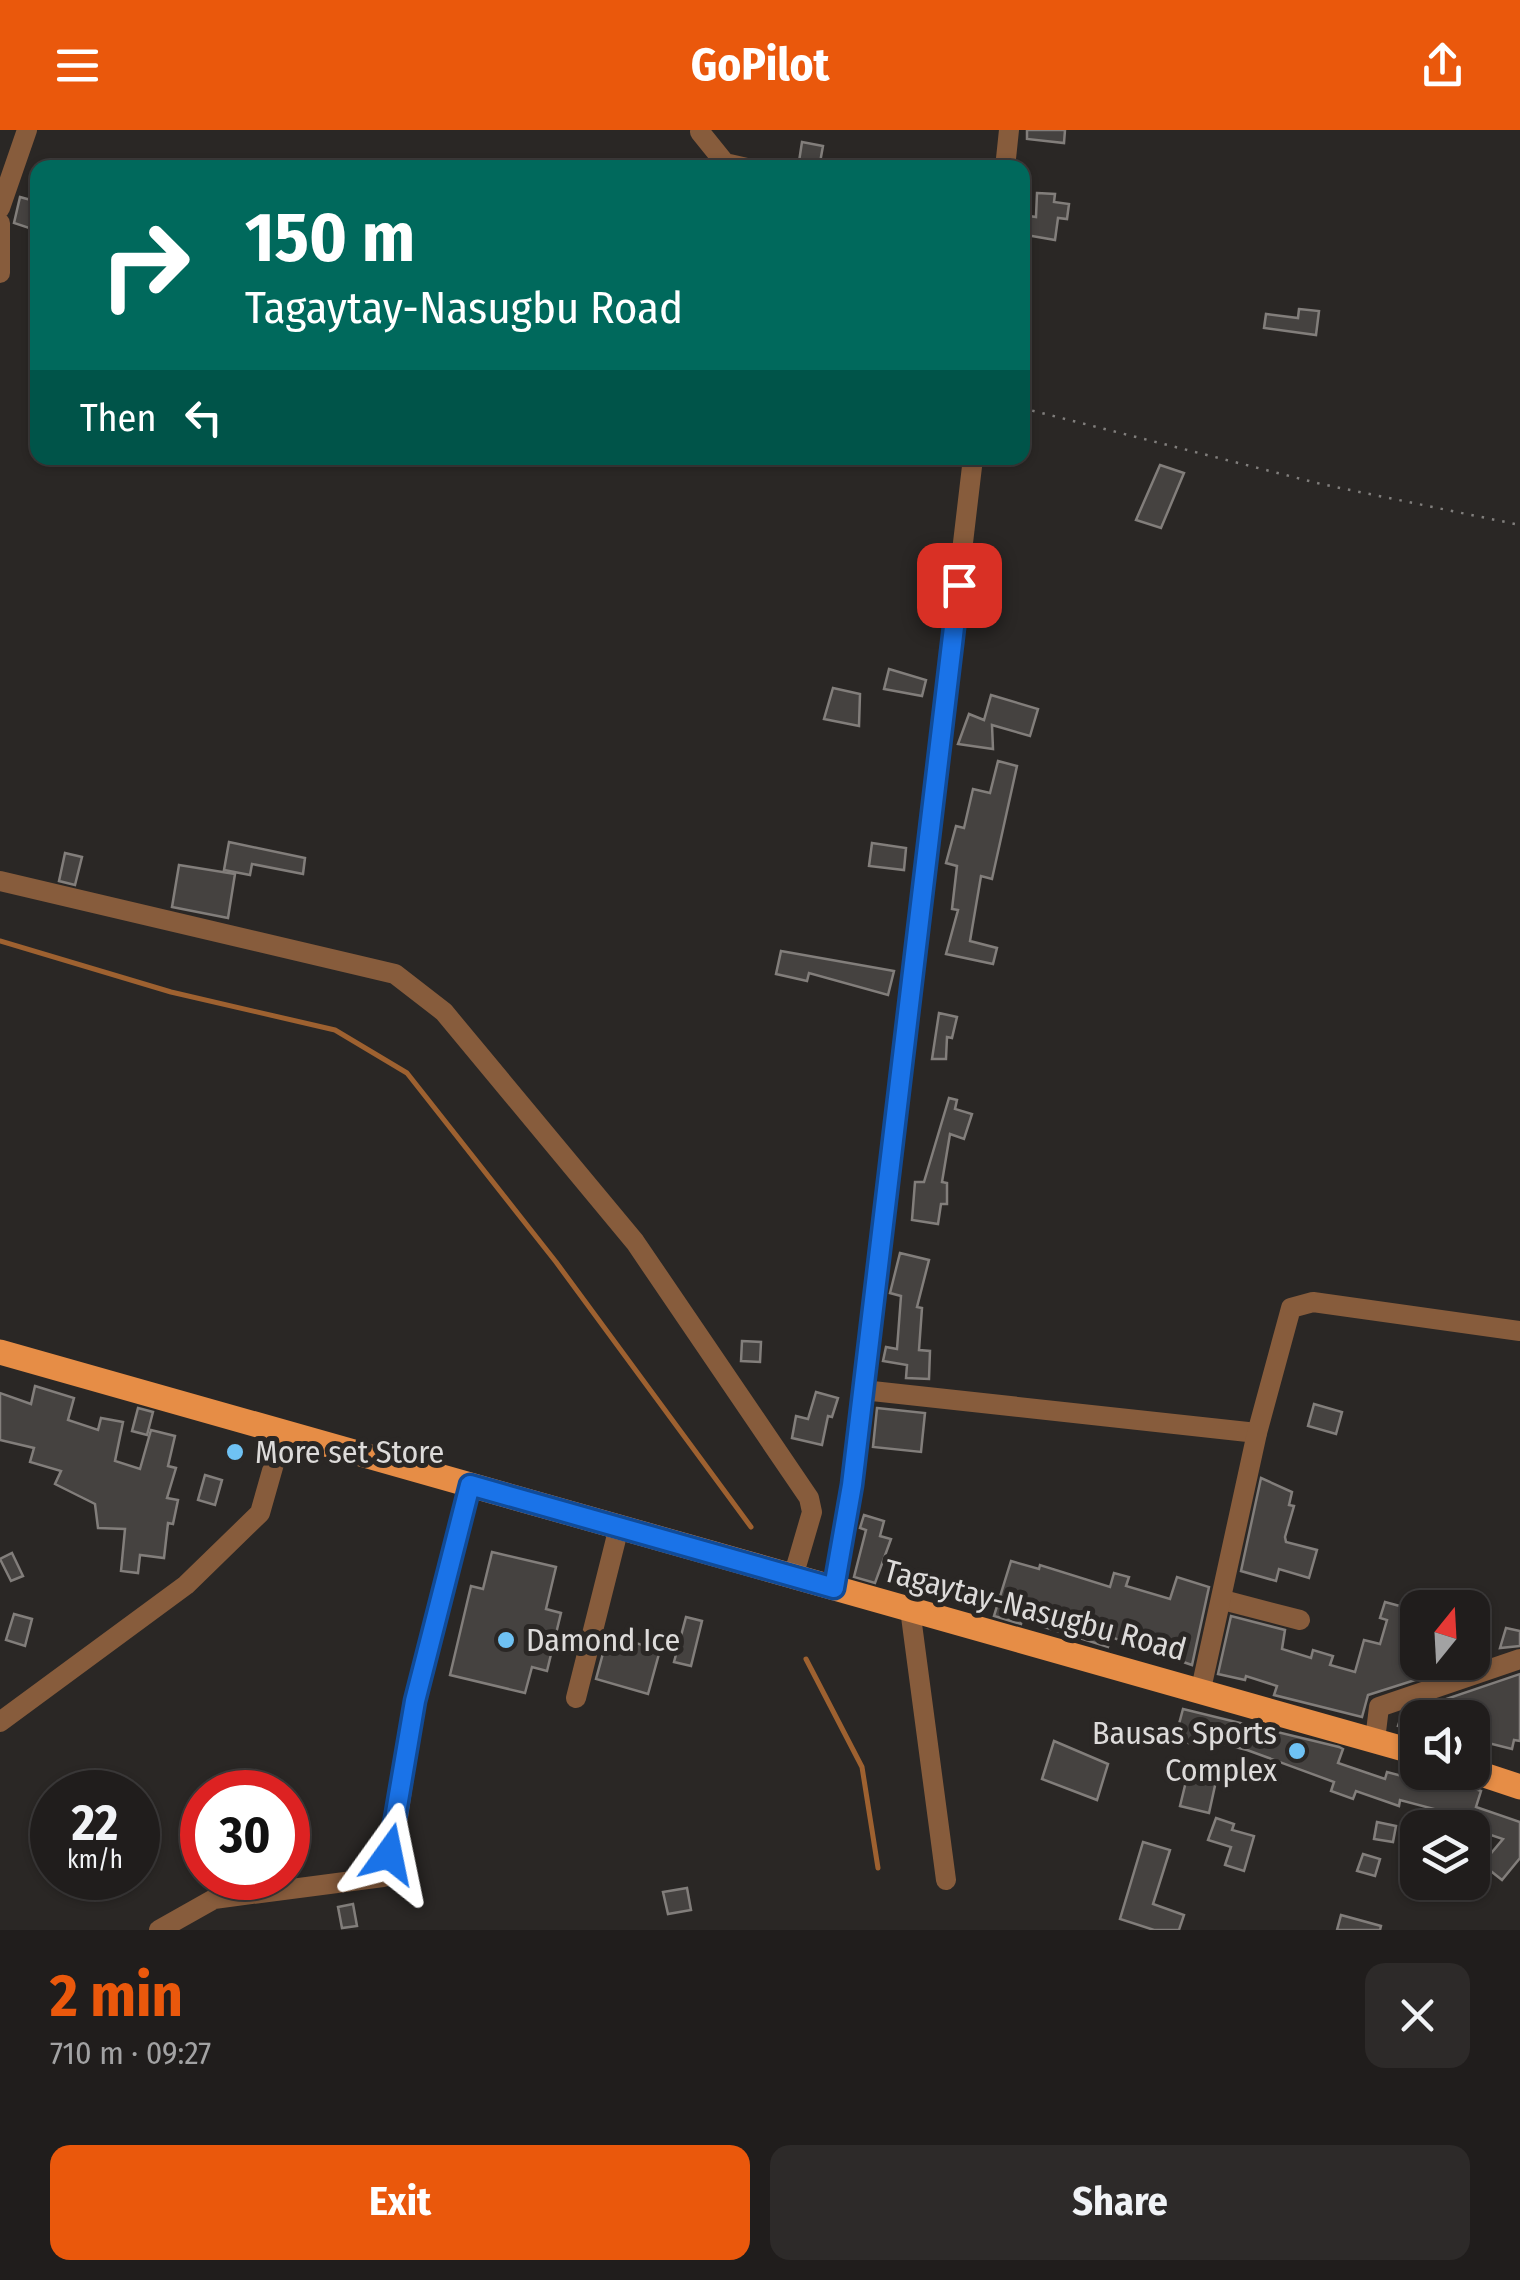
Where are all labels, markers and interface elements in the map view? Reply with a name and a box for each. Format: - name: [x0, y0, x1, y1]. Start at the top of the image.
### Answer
- icon: menu: [50, 38, 105, 93]
- text: GoPilot: [691, 38, 829, 92]
- icon: share: [1415, 38, 1470, 93]
- text: 150 m: [245, 196, 415, 280]
- icon: right: [80, 200, 210, 330]
- text: Tagaytay-Nasugbu Road: [245, 281, 683, 335]
- icon: left: [176, 390, 231, 445]
- text: Then: [80, 395, 156, 441]
- pin: [917, 543, 1002, 628]
- icon: arrive: [932, 558, 987, 613]
- place label: More set Store: [255, 1433, 444, 1471]
- marker: More set Store: [224, 1441, 246, 1463]
- street label: Tagaytay-Nasugbu Road: [880, 1551, 1190, 1669]
- north arrow: [1400, 1590, 1490, 1680]
- map controls: [1400, 1590, 1490, 1900]
- place label: Damond Ice: [526, 1621, 680, 1659]
- marker: Damond Ice: [495, 1629, 517, 1651]
- button: sound: [1400, 1700, 1490, 1790]
- place label: Bausas Sports Complex: [1092, 1714, 1277, 1789]
- marker: Bausas Sports Complex: [1286, 1740, 1308, 1762]
- speed limit sign: 30: [180, 1770, 310, 1900]
- text: 22: [72, 1793, 118, 1853]
- position arrow: [337, 1802, 441, 1906]
- button: layers: [1400, 1810, 1490, 1900]
- text: km/h: [67, 1845, 123, 1875]
- text: 2 min: [50, 1960, 183, 2032]
- button: close: [1365, 1963, 1470, 2068]
- text: 710 m · 09:27: [50, 2034, 211, 2072]
- button: Exit: [50, 2145, 750, 2260]
- button: Share: [770, 2145, 1470, 2260]

